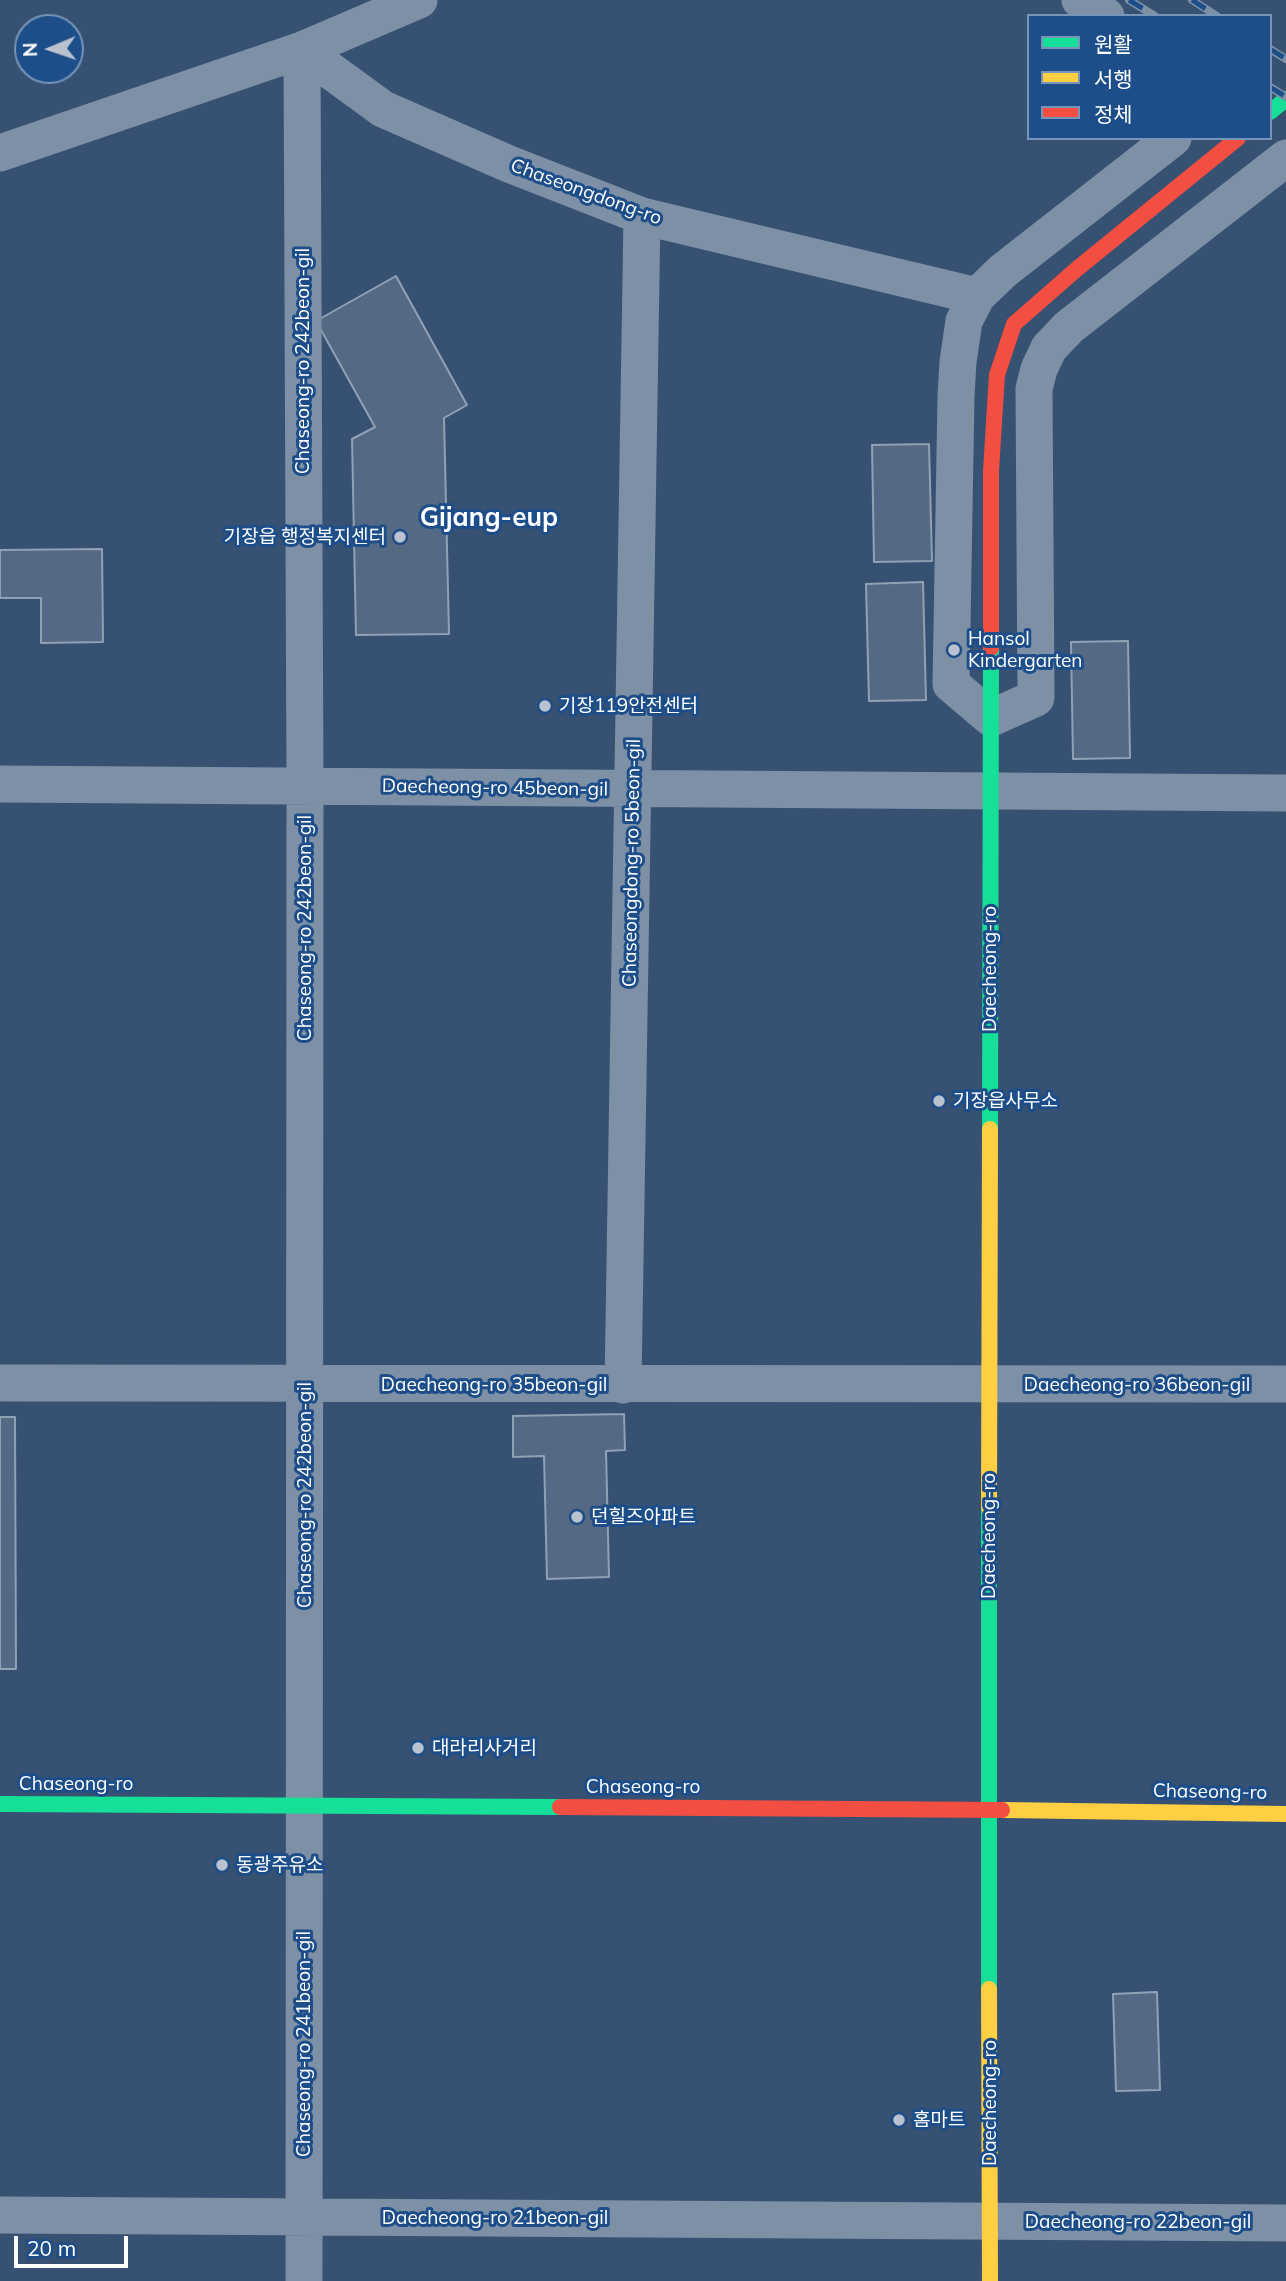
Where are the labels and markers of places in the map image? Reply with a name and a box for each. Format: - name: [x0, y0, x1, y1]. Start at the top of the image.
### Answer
- place label: 기장읍 행정복지센터: [224, 526, 386, 548]
- marker: 기장읍 행정복지센터: [392, 529, 408, 545]
- place label: Hansol Kindergarten: [968, 628, 1082, 672]
- marker: Hansol Kindergarten: [946, 642, 962, 658]
- place label: 기장119안전센터: [559, 695, 698, 717]
- marker: 기장119안전센터: [537, 698, 553, 714]
- place label: 기장읍사무소: [953, 1090, 1058, 1112]
- marker: 기장읍사무소: [931, 1093, 947, 1109]
- place label: 던힐즈아파트: [591, 1506, 696, 1528]
- marker: 던힐즈아파트: [569, 1509, 585, 1525]
- place label: 대라리사거리: [432, 1737, 537, 1759]
- marker: 대라리사거리: [410, 1740, 426, 1756]
- place label: 동광주유소: [236, 1854, 323, 1876]
- marker: 동광주유소: [214, 1857, 230, 1873]
- place label: 홈마트: [913, 2109, 965, 2131]
- marker: 홈마트: [891, 2112, 907, 2128]

